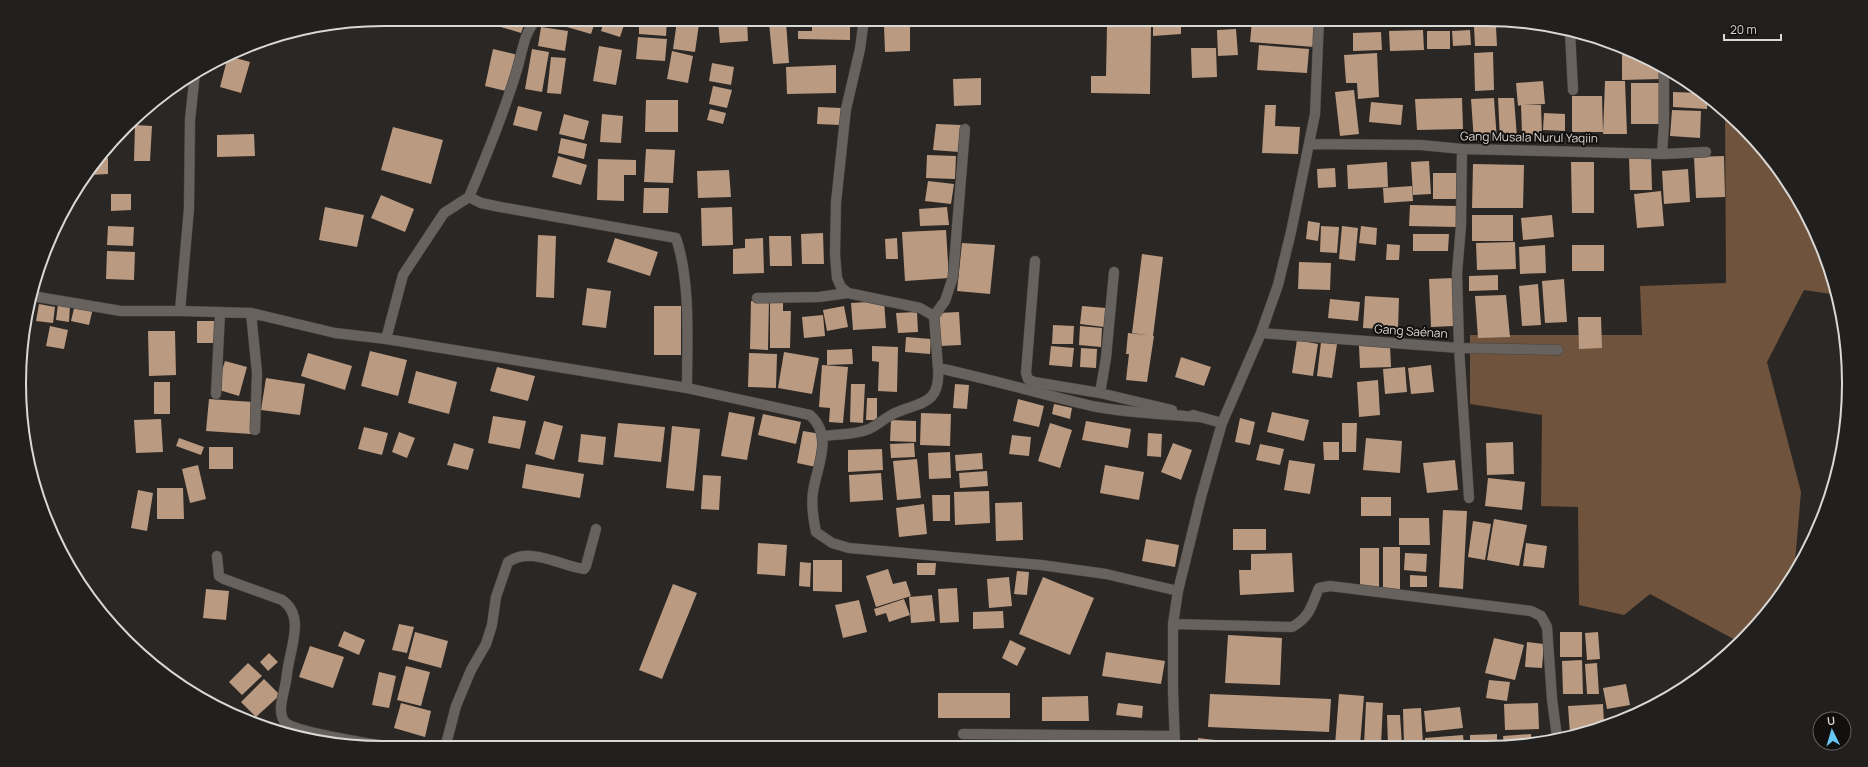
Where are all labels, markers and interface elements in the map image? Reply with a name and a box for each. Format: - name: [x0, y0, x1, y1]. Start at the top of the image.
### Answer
- scale bar: [1724, 16, 1781, 42]
- text: 20 m: [1730, 21, 1757, 38]
- street label: Gang Musala Nurul Yaqiin: [1460, 127, 1598, 147]
- street label: Gang Saénan: [1374, 320, 1448, 342]
- north arrow: [1812, 711, 1852, 751]
- text: U: [1826, 713, 1836, 728]

